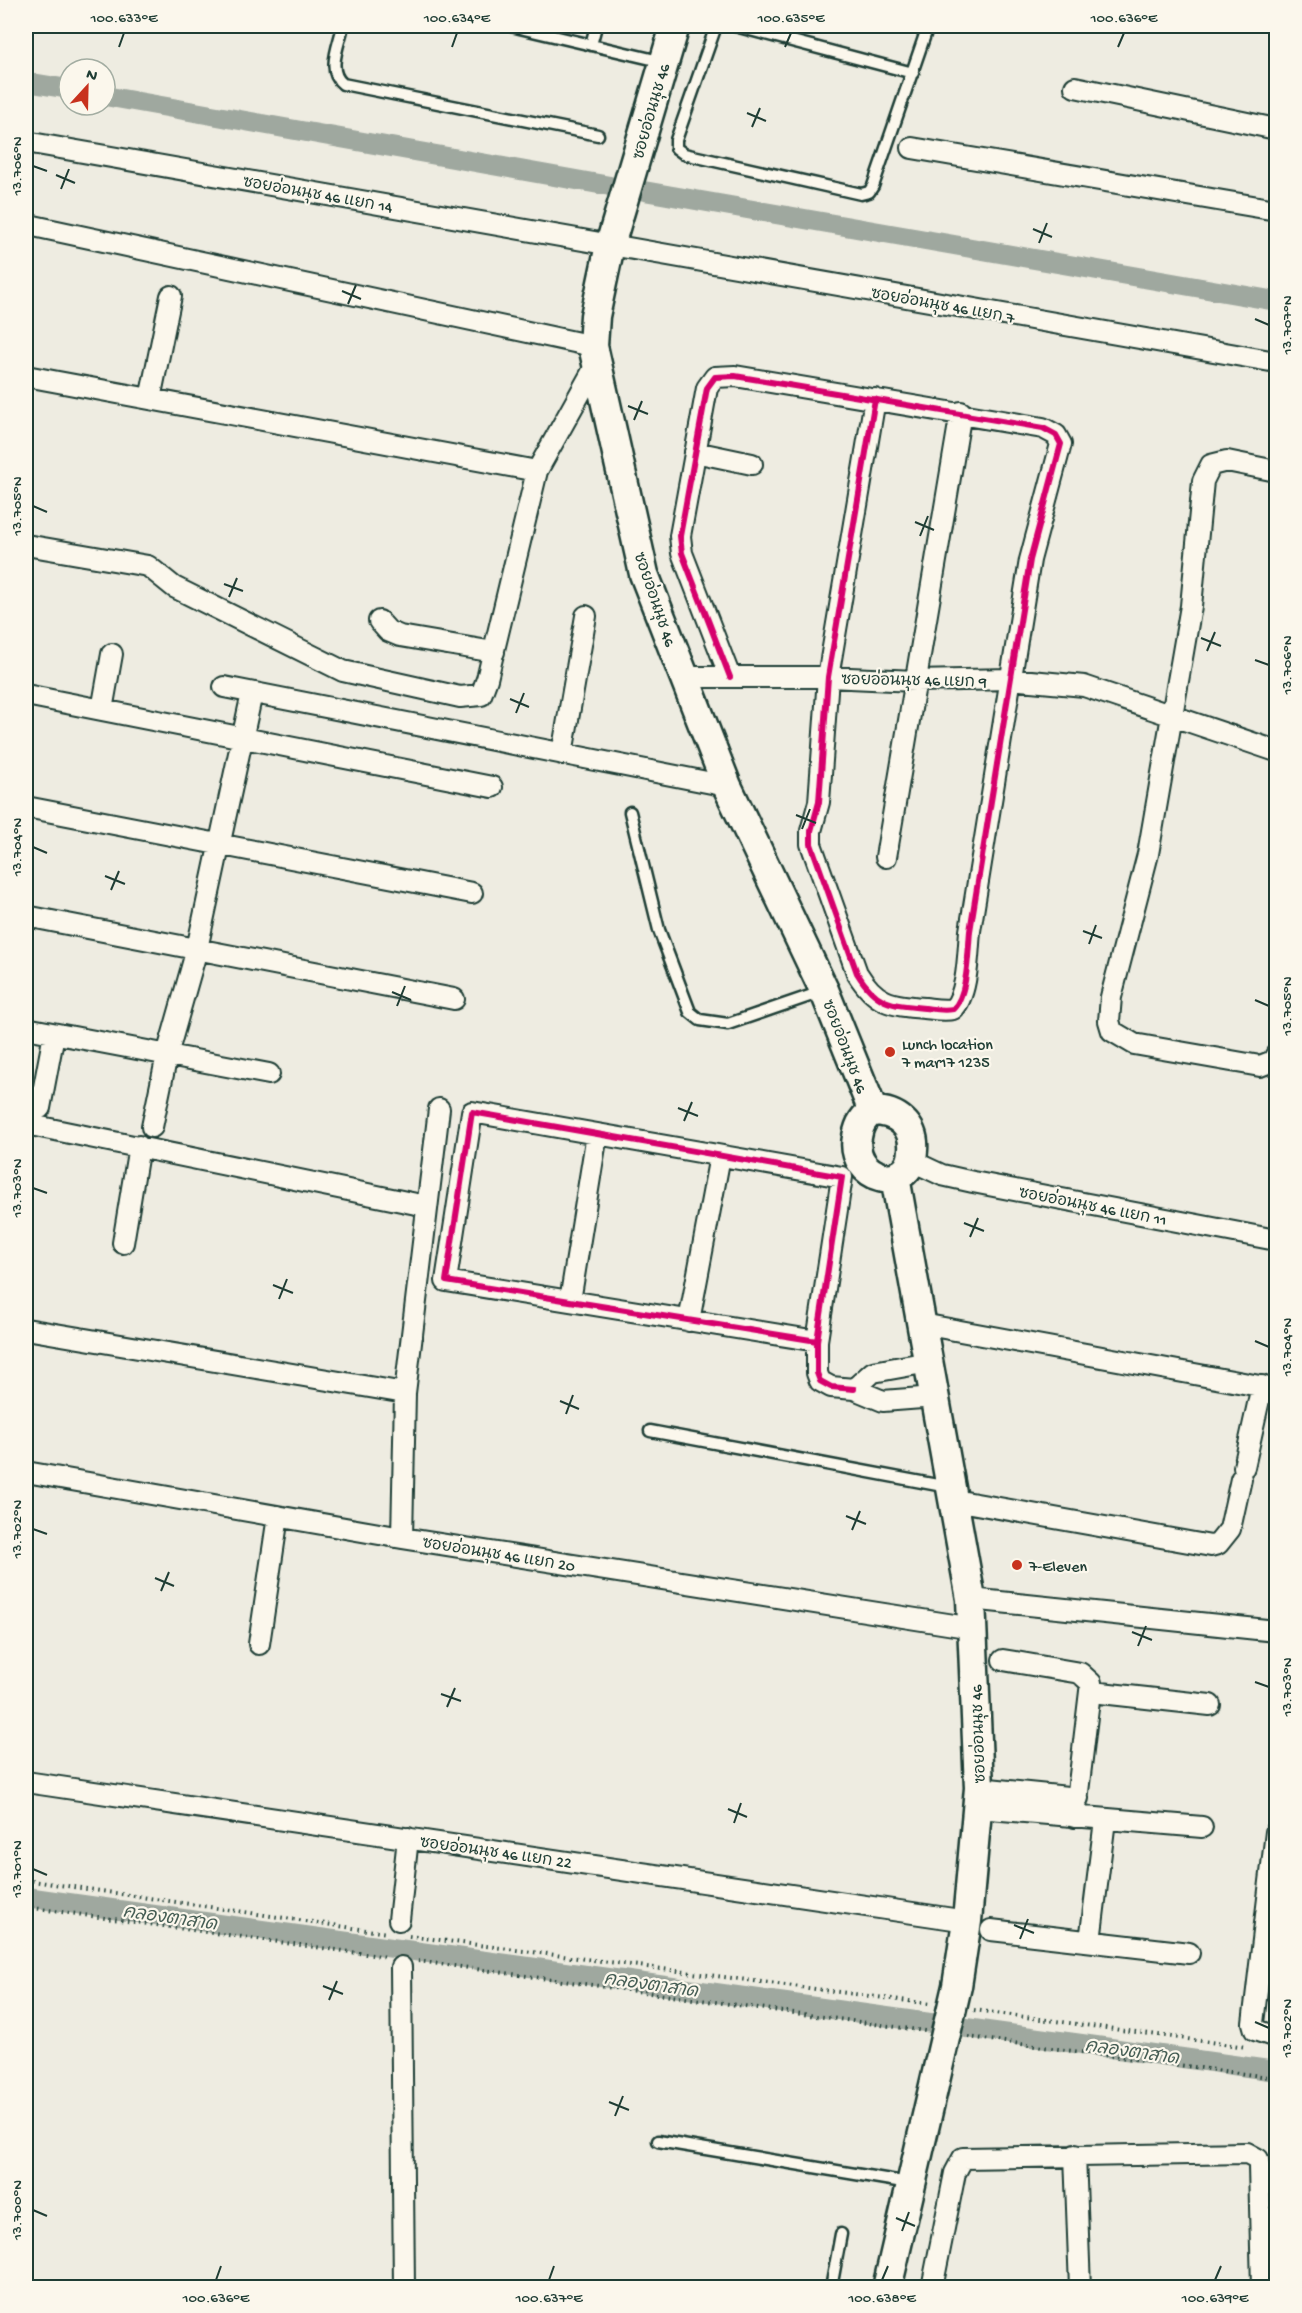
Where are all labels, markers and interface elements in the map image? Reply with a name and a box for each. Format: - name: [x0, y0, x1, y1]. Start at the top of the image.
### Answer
- text: 100.633°E: [89, 10, 158, 28]
- text: 100.634°E: [423, 10, 491, 28]
- text: 100.635°E: [756, 10, 825, 28]
- text: 100.636°E: [1090, 10, 1158, 28]
- north arrow: [57, 57, 117, 117]
- street label: ซอยอ่อนนุช 46: [626, 60, 676, 162]
- text: N: [83, 66, 100, 87]
- text: 13.706°N: [9, 136, 27, 197]
- street label: ซอยอ่อนนุช 46 แยก 14: [241, 169, 395, 219]
- street label: ซอยอ่อนนุช 46 แยก 7: [869, 281, 1017, 330]
- text: 13.707°N: [1279, 295, 1297, 356]
- text: 13.705°N: [9, 476, 27, 537]
- street label: ซอยอ่อนนุช 46: [628, 549, 683, 651]
- text: 13.706°N: [1279, 635, 1297, 696]
- street label: ซอยอ่อนนุช 46 แยก 9: [841, 667, 987, 693]
- text: 13.704°N: [9, 818, 27, 877]
- text: 13.705°N: [1279, 976, 1297, 1037]
- street label: ซอยอ่อนนุช 46: [816, 996, 874, 1098]
- place label: Lunch location 7 mar17 1235: [901, 1037, 993, 1074]
- marker: Lunch location 7 mar17 1235: [883, 1045, 897, 1059]
- text: 13.703°N: [9, 1158, 27, 1219]
- street label: ซอยอ่อนนุช 46 แยก 11: [1017, 1180, 1169, 1232]
- text: 13.704°N: [1279, 1318, 1297, 1377]
- text: 13.702°N: [9, 1499, 27, 1559]
- street label: ซอยอ่อนนุช 46 แยก 20: [421, 1530, 577, 1578]
- marker: 7-Eleven: [1010, 1558, 1024, 1572]
- place label: 7-Eleven: [1028, 1559, 1087, 1578]
- text: 13.703°N: [1279, 1657, 1297, 1718]
- street label: ซอยอ่อนนุช 46: [964, 1683, 992, 1784]
- street label: ซอยอ่อนนุช 46 แยก 22: [418, 1829, 574, 1875]
- text: 13.701°N: [9, 1840, 27, 1899]
- water label: คลองตาสาด: [121, 1903, 218, 1937]
- water label: คลองตาสาด: [602, 1970, 699, 2004]
- text: 13.702°N: [1279, 1998, 1297, 2058]
- water label: คลองตาสาด: [1083, 2037, 1180, 2071]
- text: 13.700°N: [9, 2180, 27, 2241]
- text: 100.636°E: [182, 2290, 250, 2308]
- text: 100.637°E: [514, 2290, 583, 2308]
- text: 100.638°E: [847, 2290, 916, 2308]
- text: 100.639°E: [1181, 2290, 1249, 2308]

